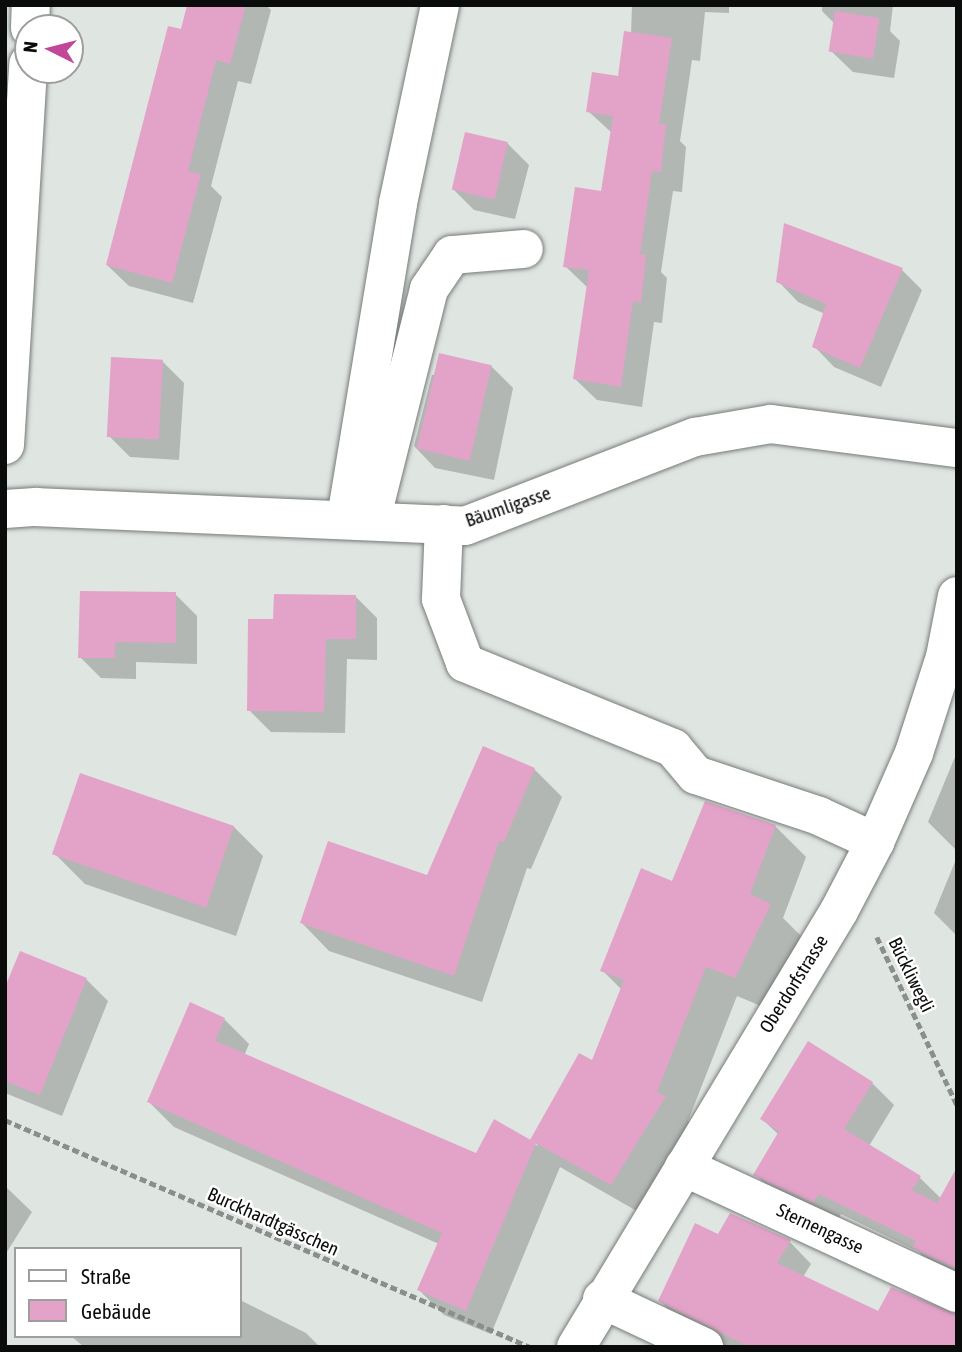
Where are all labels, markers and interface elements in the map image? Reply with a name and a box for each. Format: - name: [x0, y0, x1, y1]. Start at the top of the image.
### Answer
- north arrow: [14, 14, 84, 84]
- text: N: [19, 40, 42, 54]
- street label: Bäumligasse: [462, 482, 554, 532]
- street label: Oberdorfstrasse: [755, 931, 833, 1037]
- street label: Bückliwegli: [883, 934, 939, 1016]
- street label: Burckhardtgässchen: [204, 1183, 342, 1261]
- street label: Sternengasse: [773, 1199, 867, 1259]
- legend: [14, 1247, 242, 1338]
- text: Straße: [81, 1264, 131, 1288]
- text: Gebäude: [81, 1299, 151, 1323]

